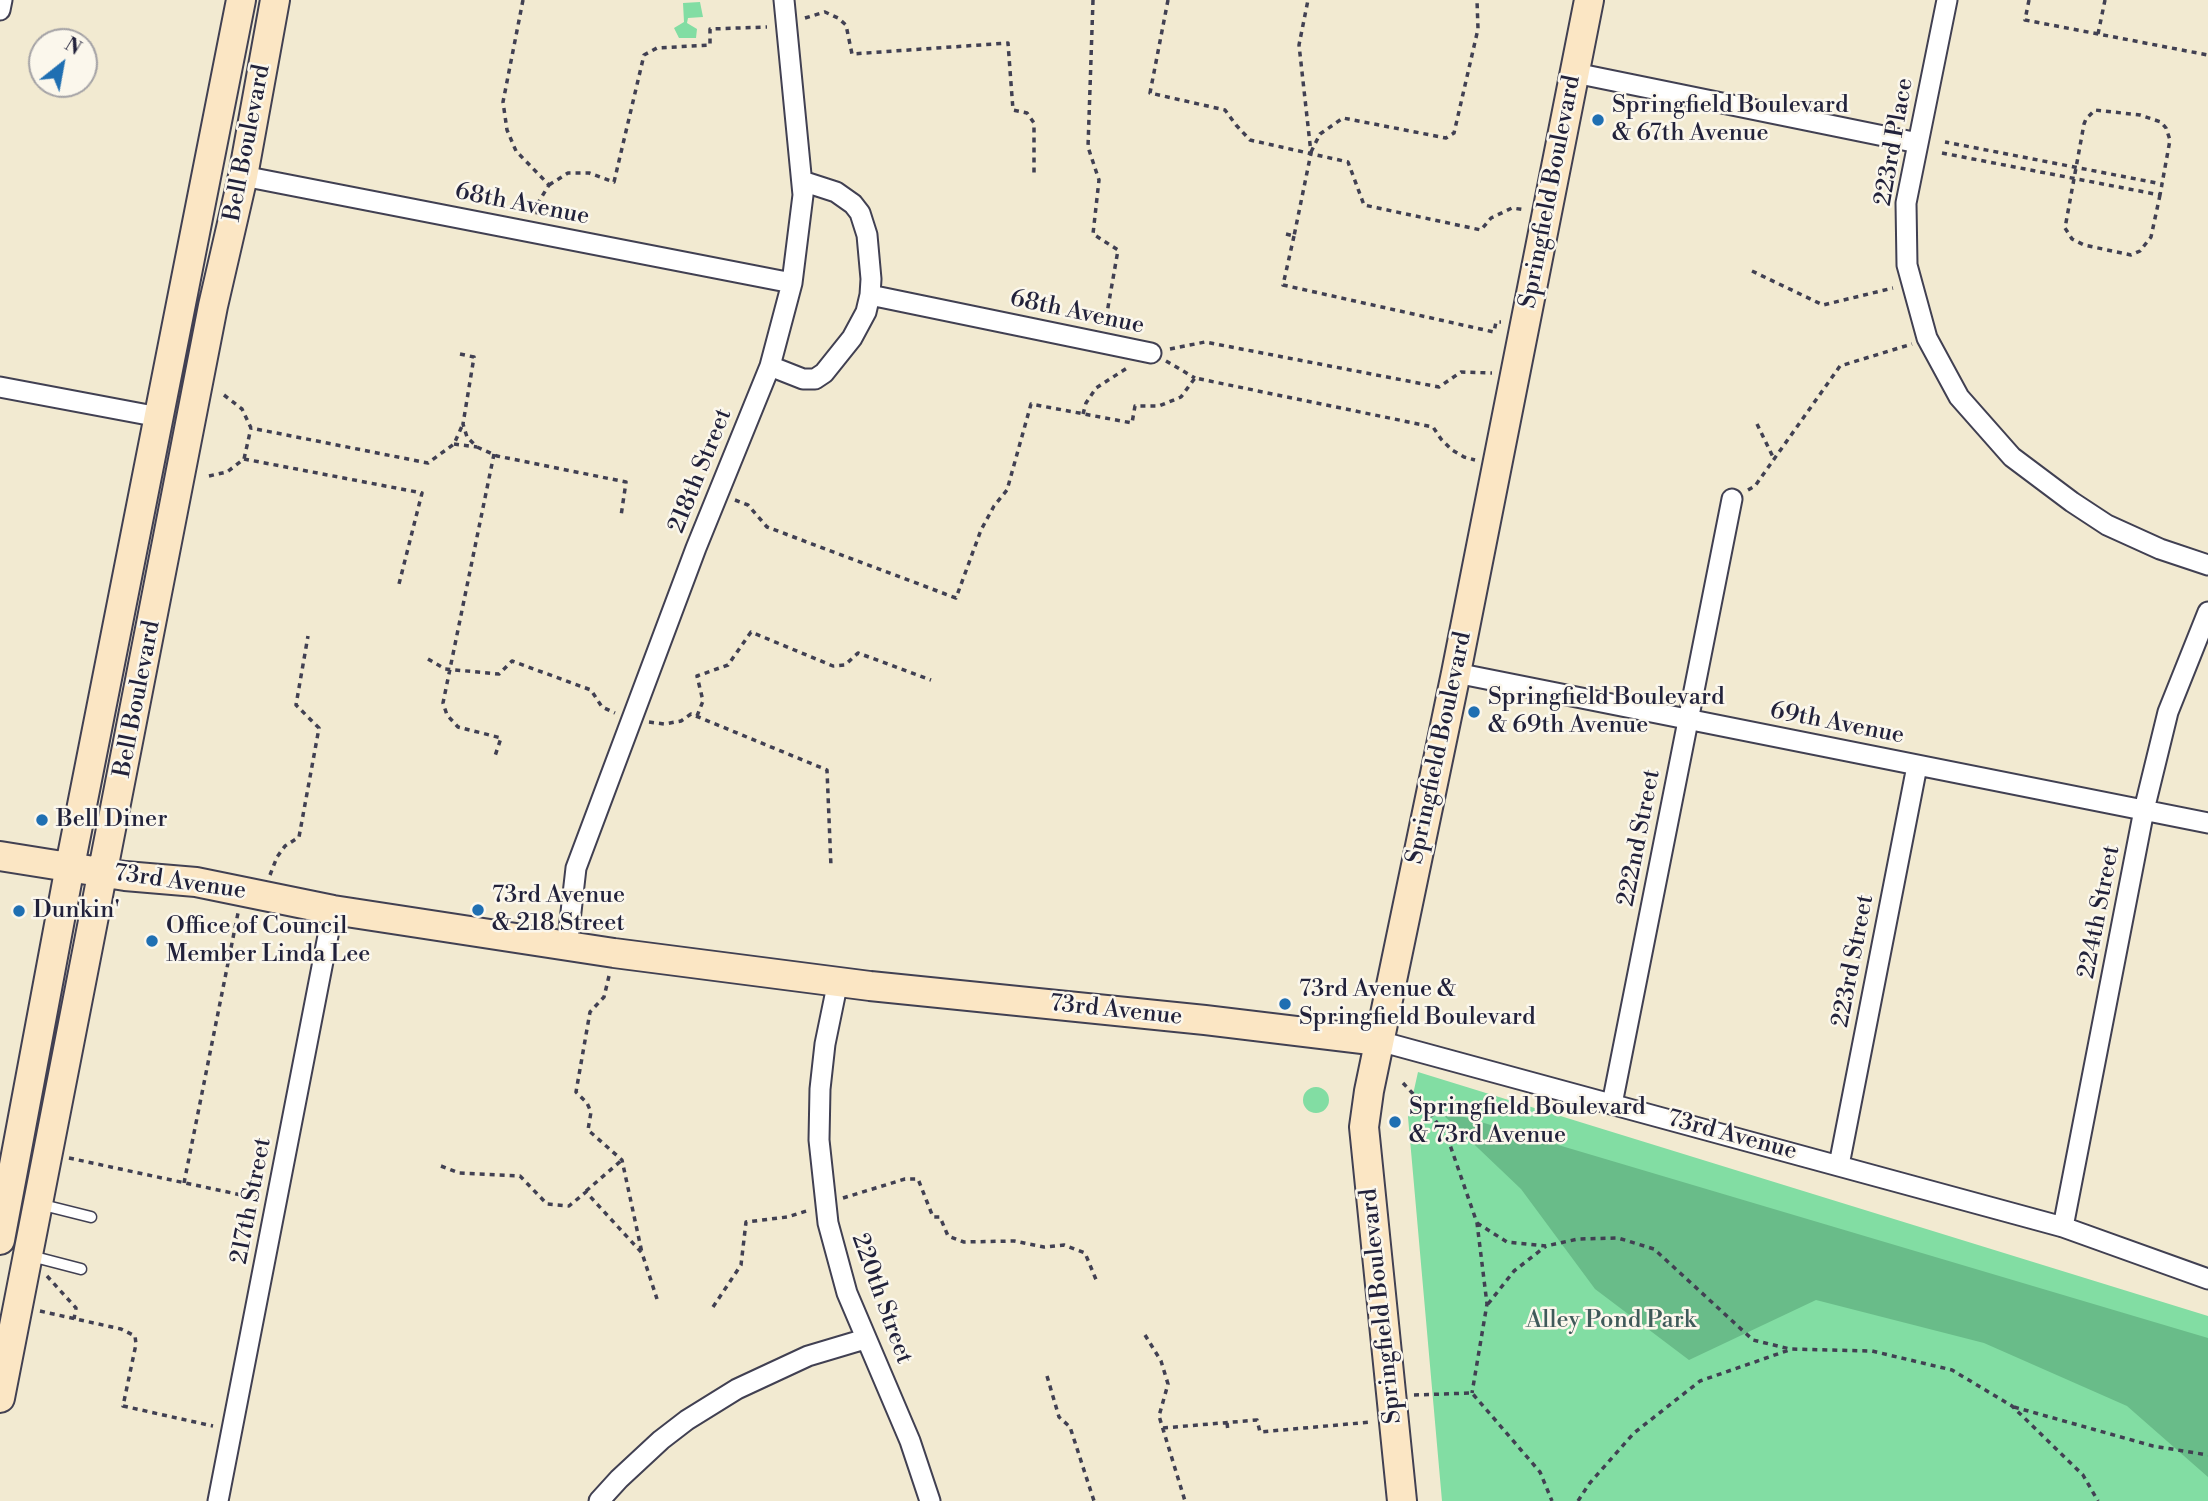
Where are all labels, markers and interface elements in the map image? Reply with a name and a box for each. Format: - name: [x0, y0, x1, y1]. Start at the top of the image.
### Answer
- north arrow: [28, 28, 98, 98]
- text: N: [60, 33, 85, 61]
- street label: Bell Boulevard: [219, 62, 277, 224]
- street label: Springfield Boulevard: [1514, 73, 1588, 311]
- street label: 223rd Place: [1870, 76, 1920, 208]
- place label: Springfield Boulevard & 67th Avenue: [1612, 92, 1849, 148]
- marker: Springfield Boulevard & 67th Avenue: [1590, 112, 1606, 128]
- street label: 68th Avenue: [452, 178, 592, 232]
- street label: 68th Avenue: [1007, 285, 1147, 341]
- street label: 218th Street: [663, 405, 739, 537]
- street label: Bell Boulevard: [109, 618, 167, 780]
- street label: Springfield Boulevard: [1401, 629, 1479, 867]
- place label: Springfield Boulevard & 69th Avenue: [1488, 684, 1725, 740]
- street label: 69th Avenue: [1767, 697, 1907, 751]
- marker: Springfield Boulevard & 69th Avenue: [1466, 704, 1482, 720]
- street label: 222nd Street: [1613, 767, 1667, 909]
- place label: Bell Diner: [56, 806, 168, 834]
- marker: Bell Diner: [34, 812, 50, 828]
- street label: 224th Street: [2073, 843, 2127, 981]
- street label: 73rd Avenue: [112, 859, 248, 907]
- place label: 73rd Avenue & 218 Street: [492, 882, 625, 938]
- street label: 223rd Street: [1827, 892, 1881, 1030]
- place label: Dunkin': [33, 897, 120, 925]
- marker: 73rd Avenue & 218 Street: [470, 902, 486, 918]
- marker: Dunkin': [11, 903, 27, 919]
- place label: Office of Council Member Linda Lee: [166, 913, 370, 969]
- marker: Office of Council Member Linda Lee: [144, 933, 160, 949]
- place label: 73rd Avenue & Springfield Boulevard: [1299, 976, 1536, 1032]
- street label: 73rd Avenue: [1048, 990, 1184, 1032]
- marker: 73rd Avenue & Springfield Boulevard: [1277, 996, 1293, 1012]
- place label: Springfield Boulevard & 73rd Avenue: [1409, 1094, 1646, 1150]
- street label: 73rd Avenue: [1664, 1105, 1800, 1167]
- marker: Springfield Boulevard & 73rd Avenue: [1387, 1114, 1403, 1130]
- street label: 217th Street: [226, 1135, 278, 1267]
- street label: Springfield Boulevard: [1355, 1187, 1409, 1425]
- street label: 220th Street: [844, 1230, 918, 1368]
- park label: Alley Pond Park: [1526, 1307, 1696, 1335]

